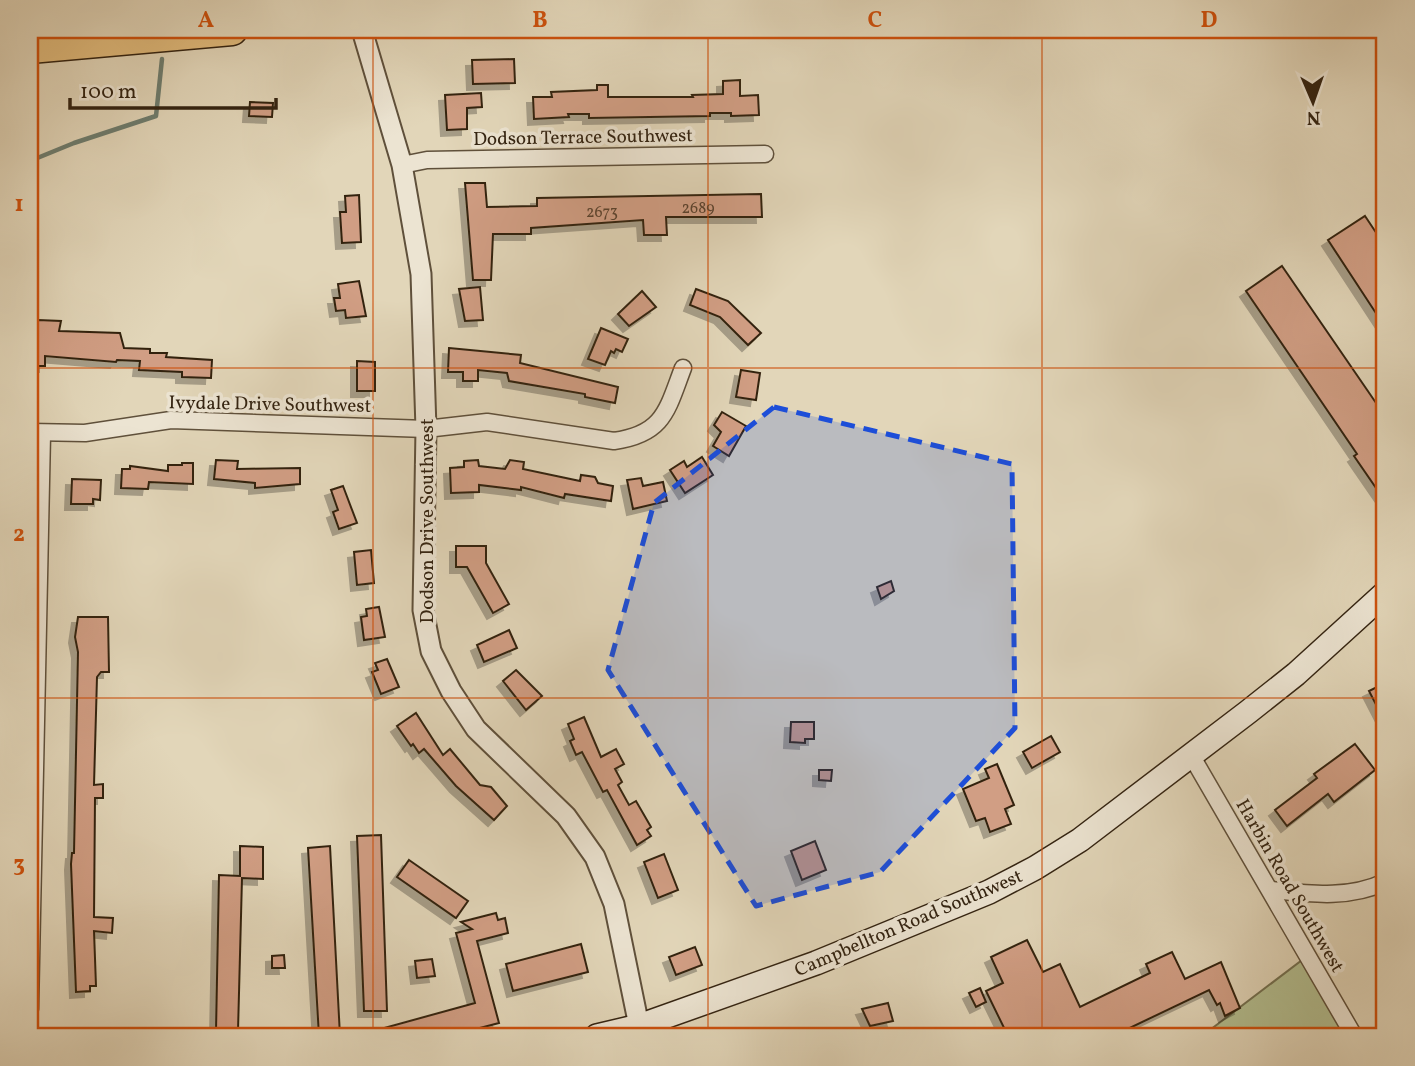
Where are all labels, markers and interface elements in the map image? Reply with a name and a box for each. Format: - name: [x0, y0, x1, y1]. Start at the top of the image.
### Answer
- text: A: [198, 5, 214, 37]
- text: B: [532, 5, 548, 37]
- text: C: [868, 5, 882, 37]
- text: D: [1201, 5, 1218, 37]
- scale bar: [70, 66, 276, 110]
- north arrow: [1278, 66, 1348, 136]
- text: 100 m: [80, 78, 137, 107]
- text: N: [1306, 104, 1321, 130]
- street label: Dodson Terrace Southwest: [473, 123, 693, 153]
- text: 1: [14, 189, 24, 221]
- house number: 2689: [681, 198, 715, 220]
- house number: 2673: [586, 202, 618, 224]
- street label: Ivydale Drive Southwest: [168, 390, 372, 420]
- street label: Dodson Drive Southwest: [415, 418, 441, 624]
- text: 2: [13, 519, 25, 551]
- street label: Harbin Road Southwest: [1229, 794, 1350, 978]
- text: 3: [13, 849, 25, 881]
- street label: Campbellton Road Southwest: [791, 864, 1027, 984]

